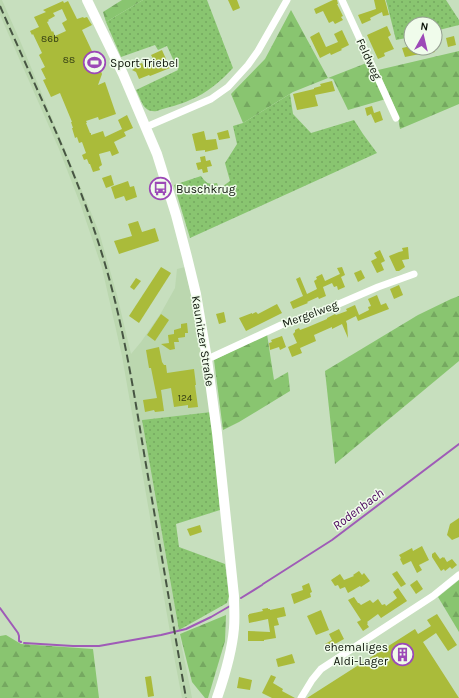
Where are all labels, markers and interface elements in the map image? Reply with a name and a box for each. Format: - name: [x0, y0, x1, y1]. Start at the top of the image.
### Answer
- north arrow: [403, 16, 443, 56]
- text: N: [420, 20, 429, 34]
- house number: 86b: [41, 33, 59, 45]
- street label: Feldweg: [353, 36, 385, 82]
- sports icon: Sport Triebel: [81, 50, 107, 76]
- house number: 88: [63, 54, 75, 66]
- place label: Sport Triebel: [110, 56, 178, 70]
- bus stop icon: Buschkrug: [148, 176, 174, 202]
- place label: Buschkrug: [176, 182, 236, 196]
- street label: Kaunitzer Straße: [189, 295, 217, 387]
- street label: Mergelweg: [280, 297, 340, 331]
- house number: 124: [178, 392, 193, 404]
- water label: Rodenbach: [329, 485, 387, 533]
- place label: ehemaliges Aldi-Lager: [324, 640, 389, 668]
- building icon: ehemaliges Aldi-Lager: [390, 641, 416, 667]

